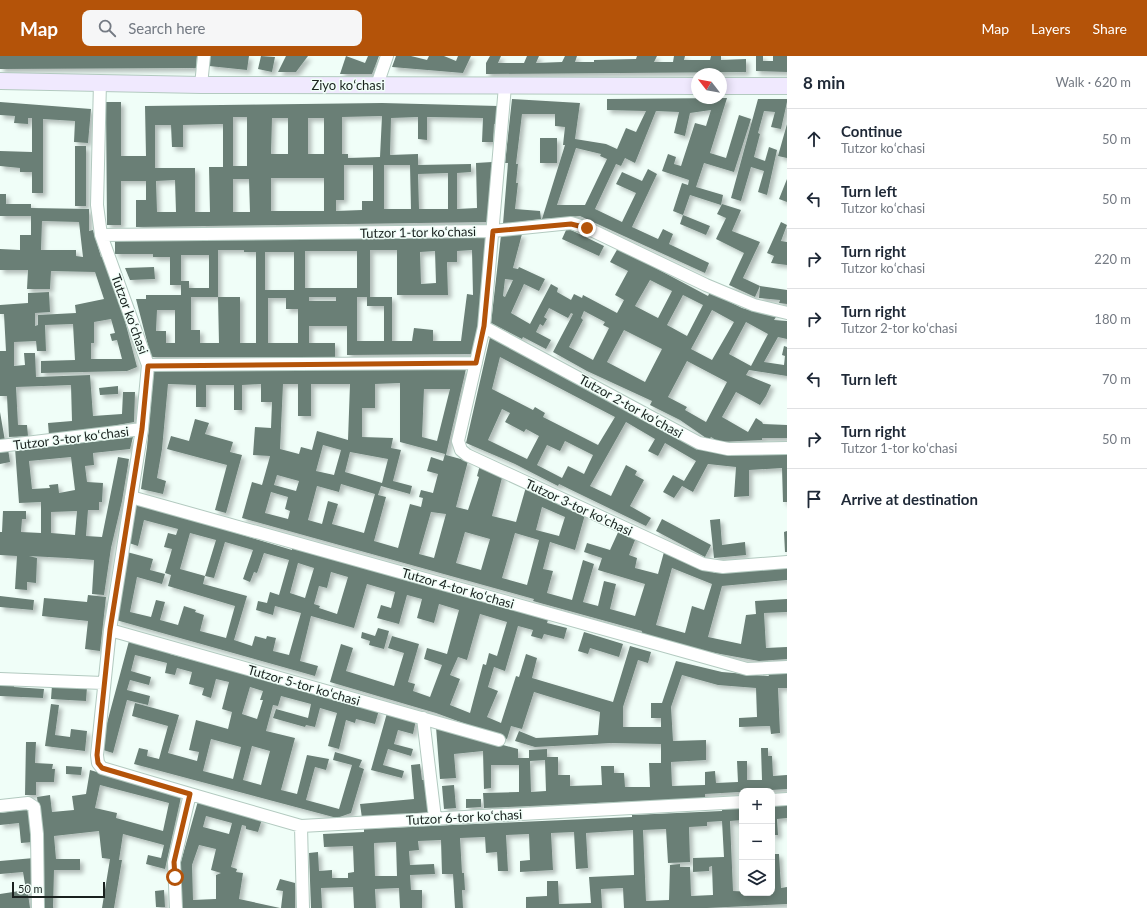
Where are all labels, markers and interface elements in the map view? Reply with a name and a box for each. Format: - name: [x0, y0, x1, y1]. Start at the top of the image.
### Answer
- search box: [82, 10, 362, 46]
- text: Map: [20, 17, 58, 40]
- icon: search: [96, 17, 118, 39]
- text: Search here: [128, 19, 206, 37]
- text: Map: [981, 20, 1009, 37]
- text: Layers: [1031, 20, 1071, 37]
- text: Share: [1093, 20, 1127, 37]
- north arrow: [691, 68, 727, 104]
- text: 8 min: [803, 72, 845, 93]
- text: Walk · 620 m: [1055, 74, 1131, 90]
- street label: Ziyo koʻchasi: [311, 77, 385, 93]
- text: Continue: [841, 122, 902, 140]
- icon: ahead: [803, 128, 825, 150]
- text: 50 m: [1102, 131, 1131, 147]
- text: Tutzor koʻchasi: [841, 140, 925, 156]
- text: Turn left: [841, 182, 897, 200]
- icon: left: [803, 188, 825, 210]
- text: 50 m: [1102, 191, 1131, 207]
- text: Tutzor koʻchasi: [841, 200, 925, 216]
- route end: [578, 219, 596, 237]
- street label: Tutzor 1-tor koʻchasi: [360, 223, 476, 241]
- text: Turn right: [841, 242, 906, 260]
- icon: right: [803, 248, 825, 270]
- text: 220 m: [1094, 251, 1131, 267]
- text: Tutzor koʻchasi: [841, 260, 925, 276]
- street label: Tutzor koʻchasi: [108, 272, 152, 356]
- text: Turn right: [841, 302, 906, 320]
- icon: right: [803, 308, 825, 330]
- text: 180 m: [1094, 311, 1131, 327]
- text: Tutzor 2-tor koʻchasi: [841, 320, 957, 336]
- icon: left: [803, 368, 825, 390]
- text: Turn left: [841, 370, 897, 388]
- street label: Tutzor 2-tor koʻchasi: [576, 371, 686, 441]
- text: 70 m: [1102, 371, 1131, 387]
- text: Turn right: [841, 422, 906, 440]
- street label: Tutzor 3-tor koʻchasi: [12, 423, 130, 453]
- icon: right: [803, 428, 825, 450]
- text: 50 m: [1102, 431, 1131, 447]
- text: Tutzor 1-tor koʻchasi: [841, 440, 957, 456]
- street label: Tutzor 3-tor koʻchasi: [523, 475, 635, 539]
- icon: arrive: [803, 488, 825, 510]
- text: Arrive at destination: [841, 490, 978, 508]
- street label: Tutzor 4-tor koʻchasi: [400, 564, 516, 612]
- street label: Tutzor 5-tor koʻchasi: [246, 661, 362, 709]
- map controls: [739, 788, 775, 896]
- button: +: [739, 788, 775, 824]
- street label: Tutzor 6-tor koʻchasi: [405, 806, 523, 828]
- button: −: [739, 824, 775, 860]
- button: layers: [739, 860, 775, 896]
- route start: [166, 868, 184, 886]
- scale bar: [12, 880, 105, 899]
- text: 50 m: [18, 882, 43, 895]

